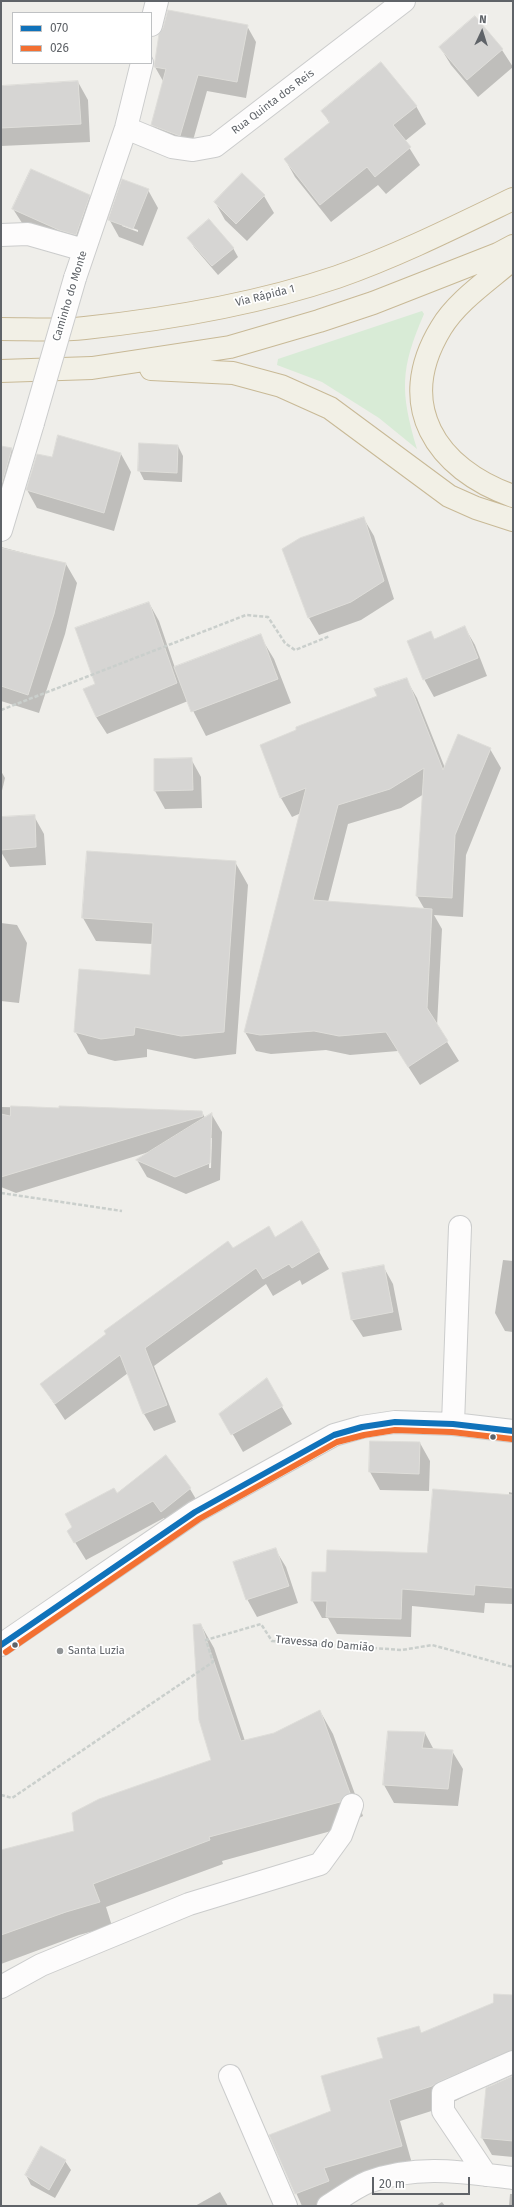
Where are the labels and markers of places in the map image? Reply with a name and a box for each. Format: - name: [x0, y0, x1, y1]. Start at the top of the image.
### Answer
- unlabelled marker: [488, 1432, 498, 1442]
- unlabelled marker: [10, 1640, 20, 1650]
- place label: Santa Luzia: [68, 1644, 125, 1658]
- marker: Santa Luzia: [55, 1646, 65, 1656]

